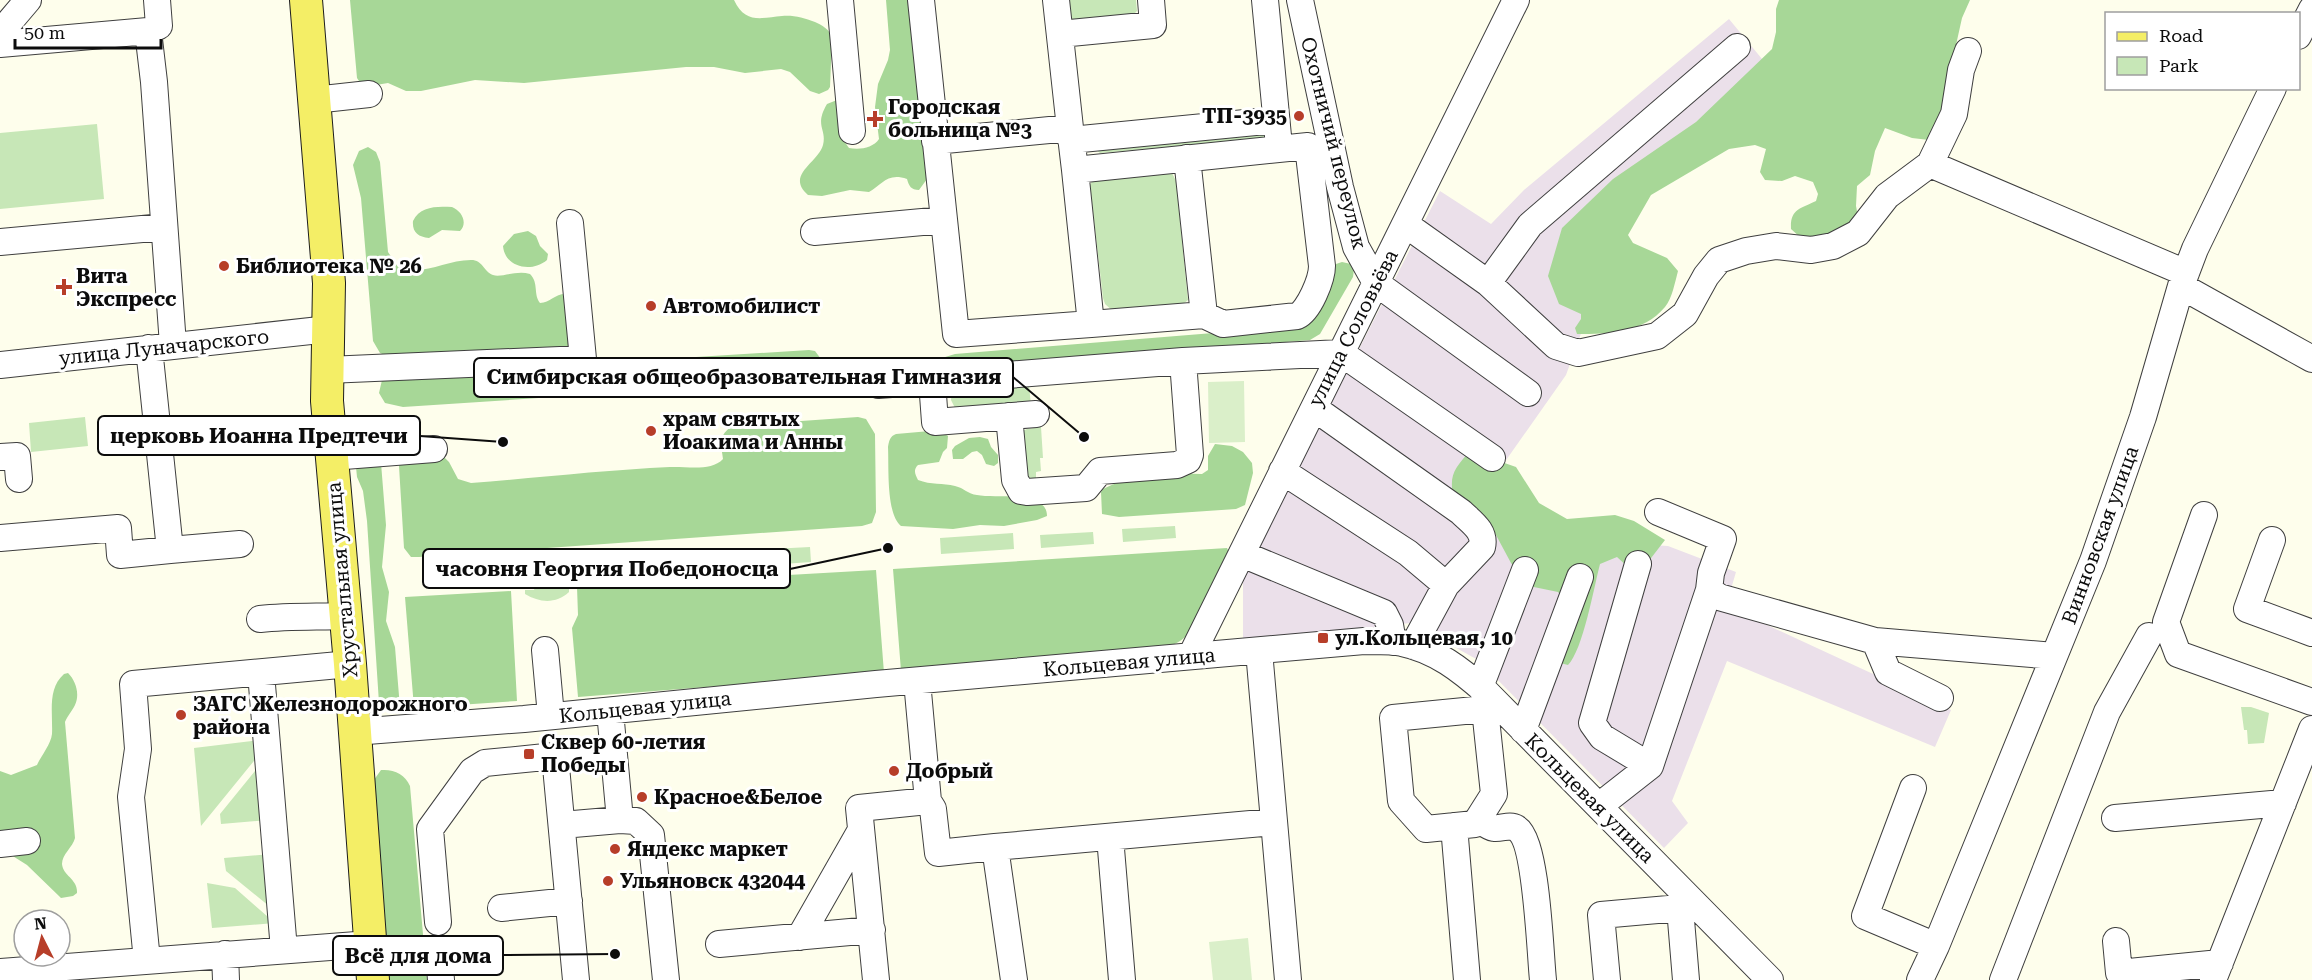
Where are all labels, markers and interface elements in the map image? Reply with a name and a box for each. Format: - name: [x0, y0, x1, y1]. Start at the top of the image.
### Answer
- scale bar: [15, 12, 160, 50]
- legend: [2105, 12, 2300, 90]
- text: 50 m: [24, 22, 65, 43]
- text: Road: [2159, 25, 2204, 46]
- street label: Охотничий переулок: [1296, 34, 1372, 252]
- text: Park: [2159, 55, 2199, 76]
- place label: Городская больница №3: [888, 95, 1032, 142]
- place label: ТП-3935: [1202, 104, 1287, 128]
- marker: ТП-3935: [1292, 109, 1306, 123]
- marker: Городская больница №3: [866, 110, 884, 128]
- street label: улица Соловьёва: [1303, 245, 1403, 411]
- place label: Библиотека № 26: [236, 254, 422, 278]
- marker: Библиотека № 26: [217, 259, 231, 273]
- place label: Вита Экспресс: [76, 264, 177, 311]
- marker: Вита Экспресс: [57, 280, 71, 294]
- place label: Автомобилист: [663, 294, 820, 318]
- marker: Автомобилист: [644, 299, 658, 313]
- street label: улица Луначарского: [58, 324, 270, 370]
- callout: Симбирская общеобразовательная Гимназия: [474, 358, 1013, 397]
- text: Симбирская общеобразовательная Гимназия: [487, 365, 1001, 389]
- place label: храм святых Иоакима и Анны: [663, 407, 843, 454]
- callout: церковь Иоанна Предтечи: [98, 416, 420, 455]
- text: церковь Иоанна Предтечи: [110, 424, 408, 448]
- marker: храм святых Иоакима и Анны: [644, 424, 658, 438]
- street label: Винновская улица: [2057, 442, 2143, 627]
- street label: Хрустальная улица: [321, 481, 363, 679]
- callout: часовня Георгия Победоносца: [423, 549, 790, 588]
- text: часовня Георгия Победоносца: [436, 557, 779, 581]
- place label: ул.Кольцевая, 10: [1335, 626, 1513, 650]
- marker: ул.Кольцевая, 10: [1316, 631, 1330, 645]
- street label: Кольцевая улица: [1042, 642, 1216, 681]
- street label: Кольцевая улица: [558, 686, 732, 728]
- place label: ЗАГС Железнодорожного района: [193, 692, 468, 739]
- marker: ЗАГС Железнодорожного района: [174, 708, 188, 722]
- street label: Кольцевая улица: [1520, 728, 1660, 868]
- place label: Сквер 60-летия Победы: [541, 730, 706, 777]
- marker: Сквер 60-летия Победы: [522, 747, 536, 761]
- place label: Добрый: [906, 759, 993, 783]
- marker: Добрый: [887, 764, 901, 778]
- place label: Красное&Белое: [654, 785, 823, 809]
- marker: Красное&Белое: [635, 790, 649, 804]
- place label: Яндекс маркет: [627, 837, 788, 861]
- marker: Яндекс маркет: [608, 842, 622, 856]
- place label: Ульяновск 432044: [620, 869, 806, 893]
- marker: Ульяновск 432044: [601, 874, 615, 888]
- north arrow: [12, 908, 72, 968]
- text: N: [33, 913, 48, 934]
- callout: Всё для дома: [333, 936, 503, 975]
- text: Всё для дома: [345, 944, 492, 968]

